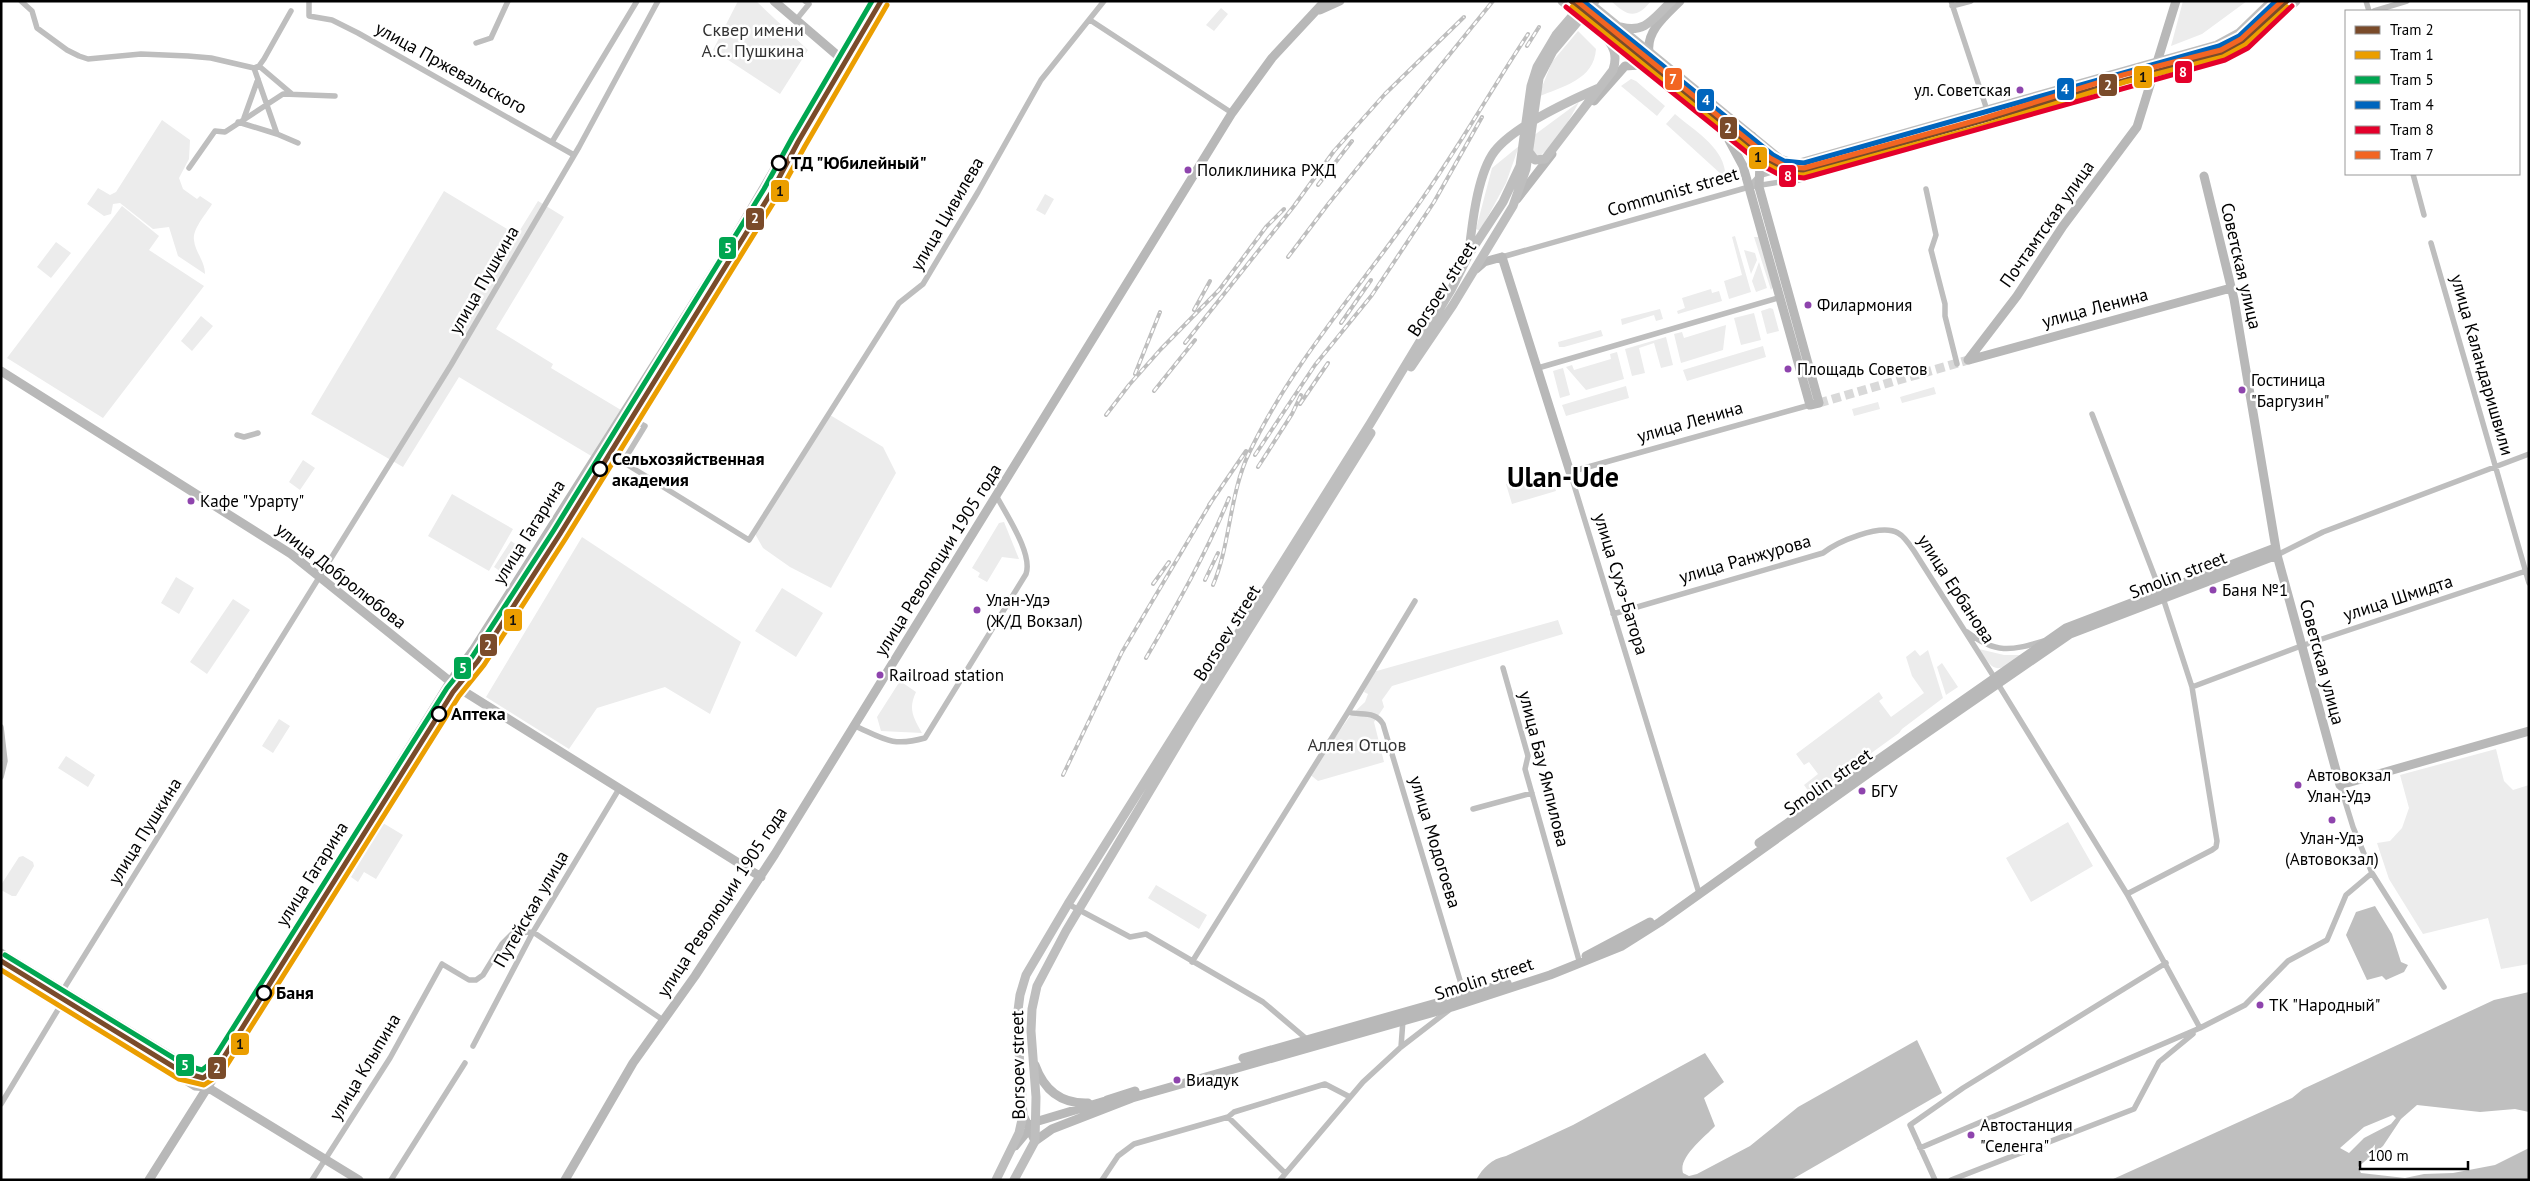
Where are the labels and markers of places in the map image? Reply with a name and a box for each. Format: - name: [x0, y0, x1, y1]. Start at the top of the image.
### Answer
- place label: ул. Советская: [1914, 79, 2011, 101]
- marker: ул. Советская: [2015, 85, 2025, 95]
- place label: ТД "Юбилейный": [791, 151, 927, 174]
- marker: ТД "Юбилейный": [771, 155, 787, 171]
- place label: Поликлиника РЖД: [1197, 159, 1336, 181]
- marker: Поликлиника РЖД: [1183, 165, 1193, 175]
- place label: Филармония: [1817, 294, 1912, 316]
- marker: Филармония: [1803, 300, 1813, 310]
- place label: Площадь Советов: [1797, 358, 1928, 380]
- marker: Площадь Советов: [1783, 364, 1793, 374]
- place label: Гостиница "Баргузин": [2251, 369, 2330, 412]
- marker: Гостиница "Баргузин": [2237, 385, 2247, 395]
- place label: Сельхозяйственная академия: [612, 447, 764, 491]
- marker: Сельхозяйственная академия: [592, 461, 608, 477]
- place label: Кафе "Урарту": [200, 490, 304, 512]
- marker: Кафе "Урарту": [186, 496, 196, 506]
- place label: Баня №1: [2222, 579, 2288, 601]
- marker: Баня №1: [2208, 585, 2218, 595]
- place label: Улан-Удэ (Ж/Д Вокзал): [986, 589, 1083, 632]
- marker: Улан-Удэ (Ж/Д Вокзал): [972, 605, 982, 615]
- place label: Railroad station: [889, 664, 1004, 686]
- marker: Railroad station: [875, 670, 885, 680]
- place label: Аптека: [451, 702, 506, 725]
- marker: Аптека: [431, 706, 447, 722]
- place label: Автовокзал Улан-Удэ: [2307, 764, 2391, 807]
- place label: БГУ: [1871, 780, 1898, 802]
- marker: Автовокзал Улан-Удэ: [2293, 780, 2303, 790]
- marker: БГУ: [1857, 786, 1867, 796]
- marker: Улан-Удэ (Автовокзал): [2327, 815, 2337, 825]
- place label: Улан-Удэ (Автовокзал): [2285, 827, 2379, 870]
- place label: Баня: [276, 981, 314, 1004]
- marker: Баня: [256, 985, 272, 1001]
- place label: ТК "Народный": [2269, 994, 2381, 1016]
- marker: ТК "Народный": [2255, 1000, 2265, 1010]
- place label: Виадук: [1186, 1069, 1239, 1091]
- marker: Виадук: [1172, 1075, 1182, 1085]
- place label: Автостанция "Селенга": [1980, 1114, 2072, 1157]
- marker: Автостанция "Селенга": [1966, 1130, 1976, 1140]

